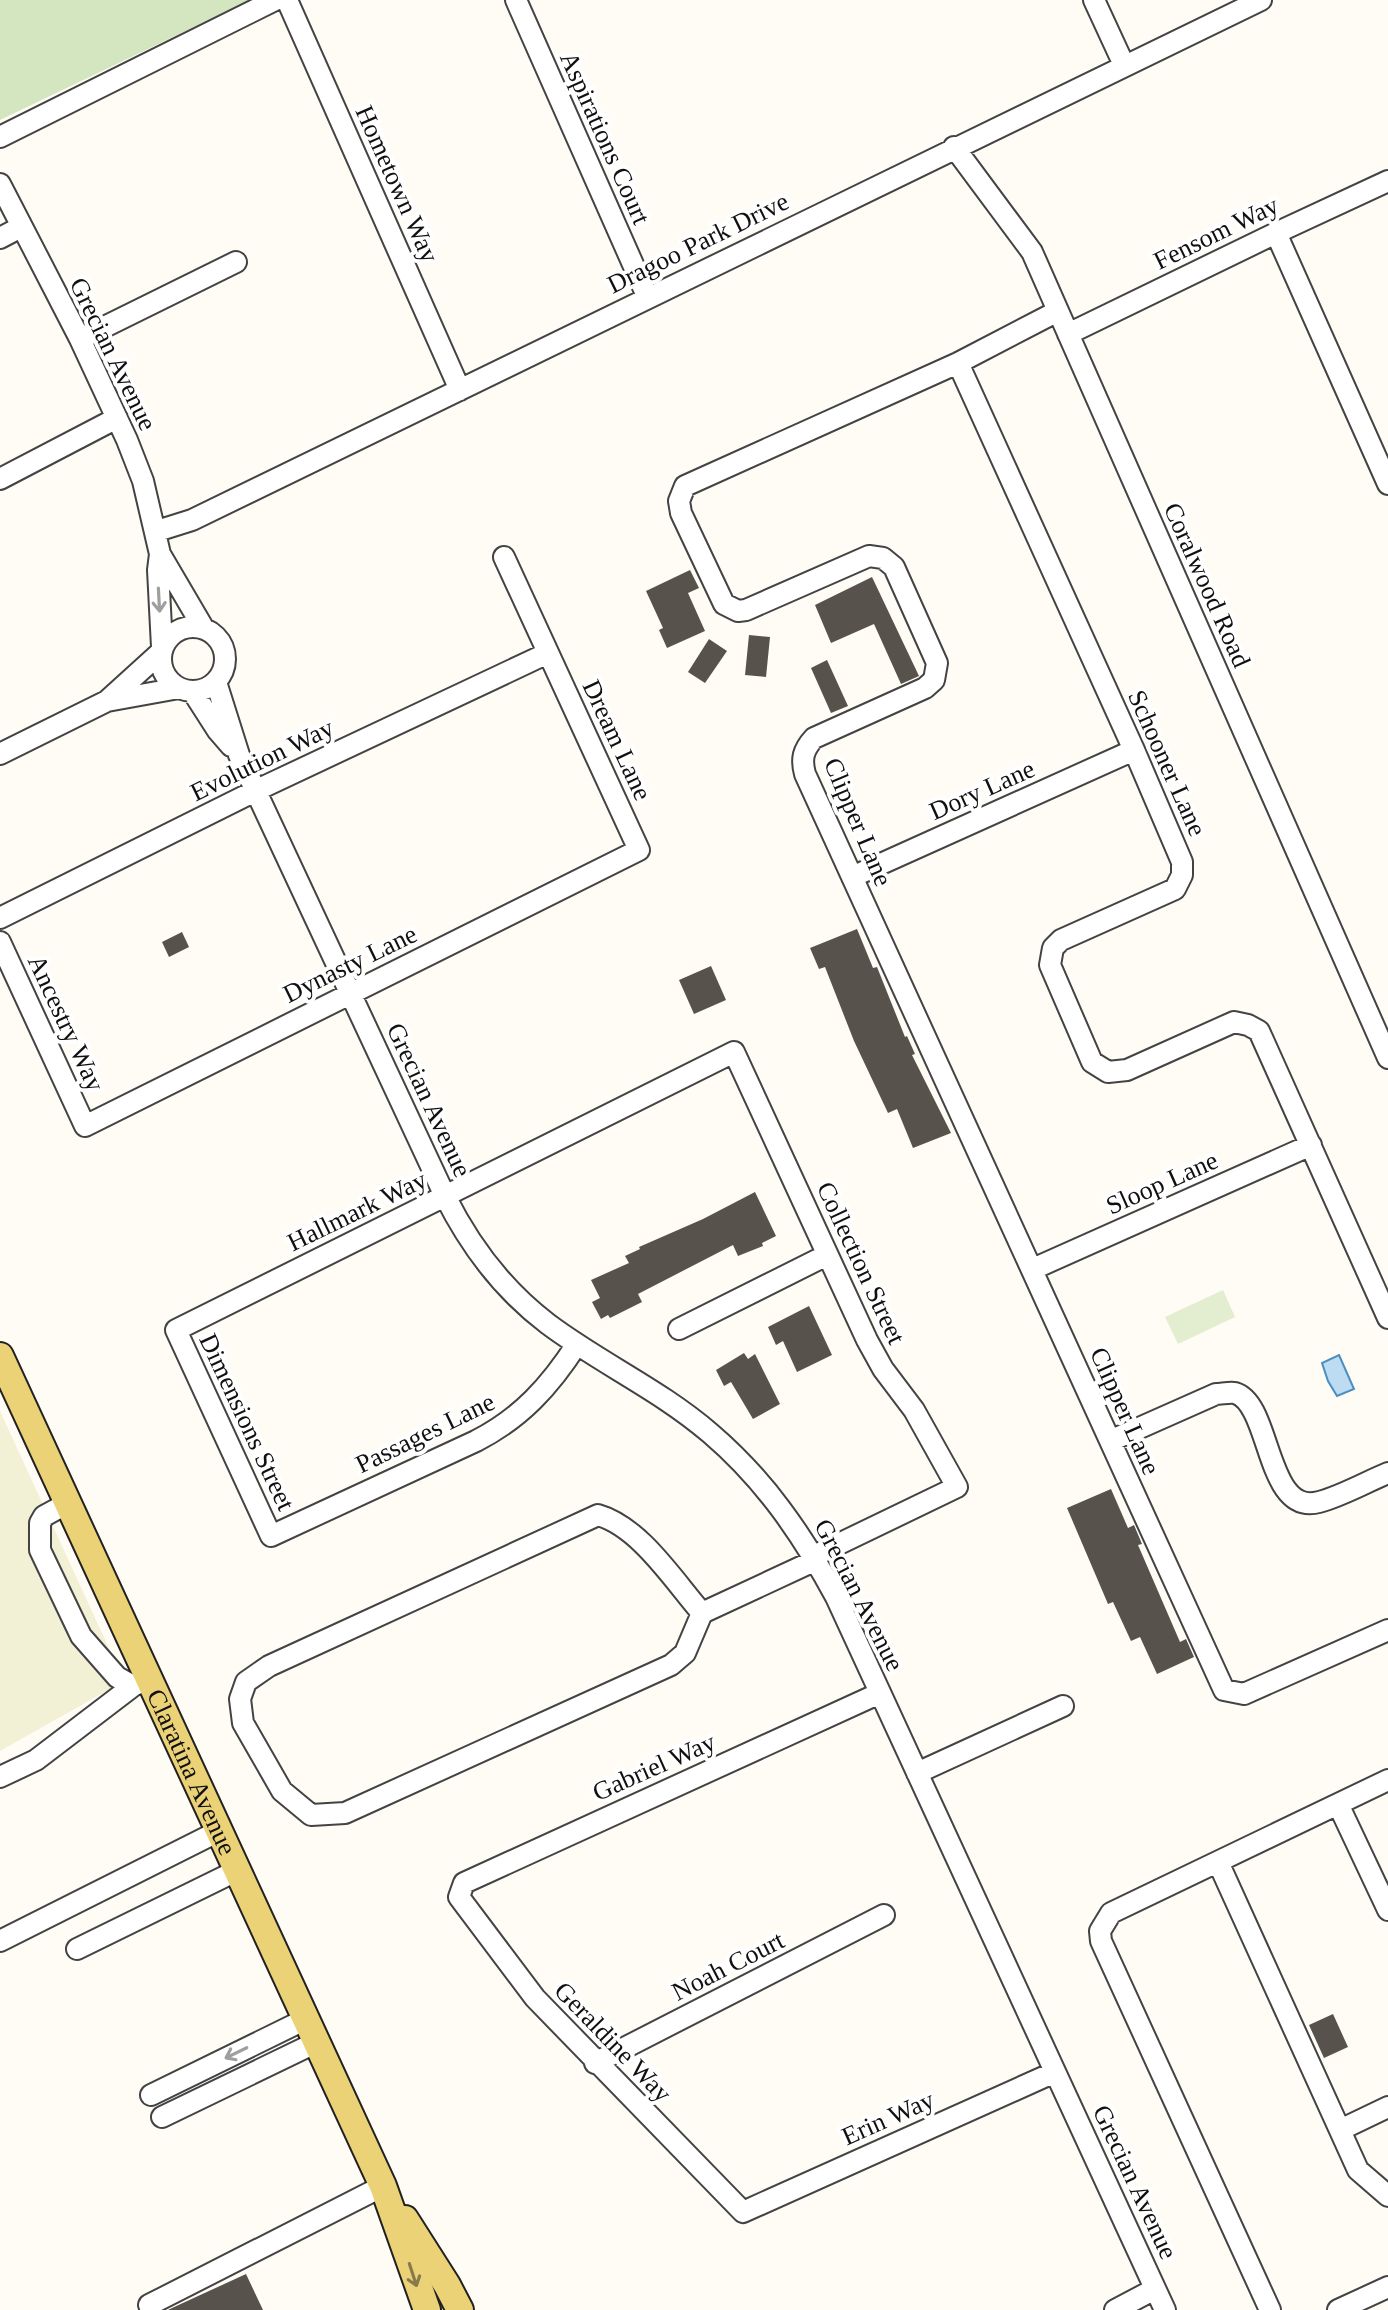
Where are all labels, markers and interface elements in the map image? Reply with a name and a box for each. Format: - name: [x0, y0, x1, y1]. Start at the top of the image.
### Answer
- street label: Aspirations Court: [554, 47, 656, 229]
- street label: Hometown Way: [349, 101, 445, 267]
- street label: Dragoo Park Drive: [603, 187, 793, 299]
- street label: Fensom Way: [1149, 190, 1283, 276]
- street label: Grecian Avenue: [64, 273, 162, 435]
- street label: Coralwood Road: [1158, 498, 1256, 672]
- one-way arrow: [152, 586, 167, 613]
- street label: Dream Lane: [577, 675, 657, 805]
- street label: Schooner Lane: [1122, 686, 1212, 840]
- street label: Evolution Way: [186, 713, 338, 807]
- street label: Clipper Lane: [818, 754, 898, 890]
- street label: Dory Lane: [925, 754, 1039, 826]
- street label: Dynasty Lane: [278, 919, 422, 1009]
- street label: Ancestry Way: [22, 950, 110, 1096]
- street label: Grecian Avenue: [381, 1019, 477, 1181]
- street label: Sloop Lane: [1102, 1146, 1222, 1220]
- street label: Hallmark Way: [283, 1165, 431, 1257]
- street label: Collection Street: [811, 1177, 912, 1349]
- street label: Dimensions Street: [193, 1329, 301, 1516]
- street label: Clipper Lane: [1084, 1343, 1166, 1479]
- street label: Passages Lane: [351, 1387, 499, 1479]
- street label: Grecian Avenue: [808, 1514, 910, 1676]
- street label: Claratina Avenue: [141, 1684, 243, 1859]
- street label: Gabriel Way: [588, 1727, 720, 1807]
- street label: Noah Court: [667, 1925, 790, 2007]
- street label: Geraldine Way: [549, 1976, 677, 2108]
- one-way arrow: [225, 2046, 249, 2062]
- street label: Erin Way: [837, 2085, 939, 2151]
- street label: Grecian Avenue: [1087, 2101, 1183, 2263]
- one-way arrow: [406, 2262, 421, 2287]

